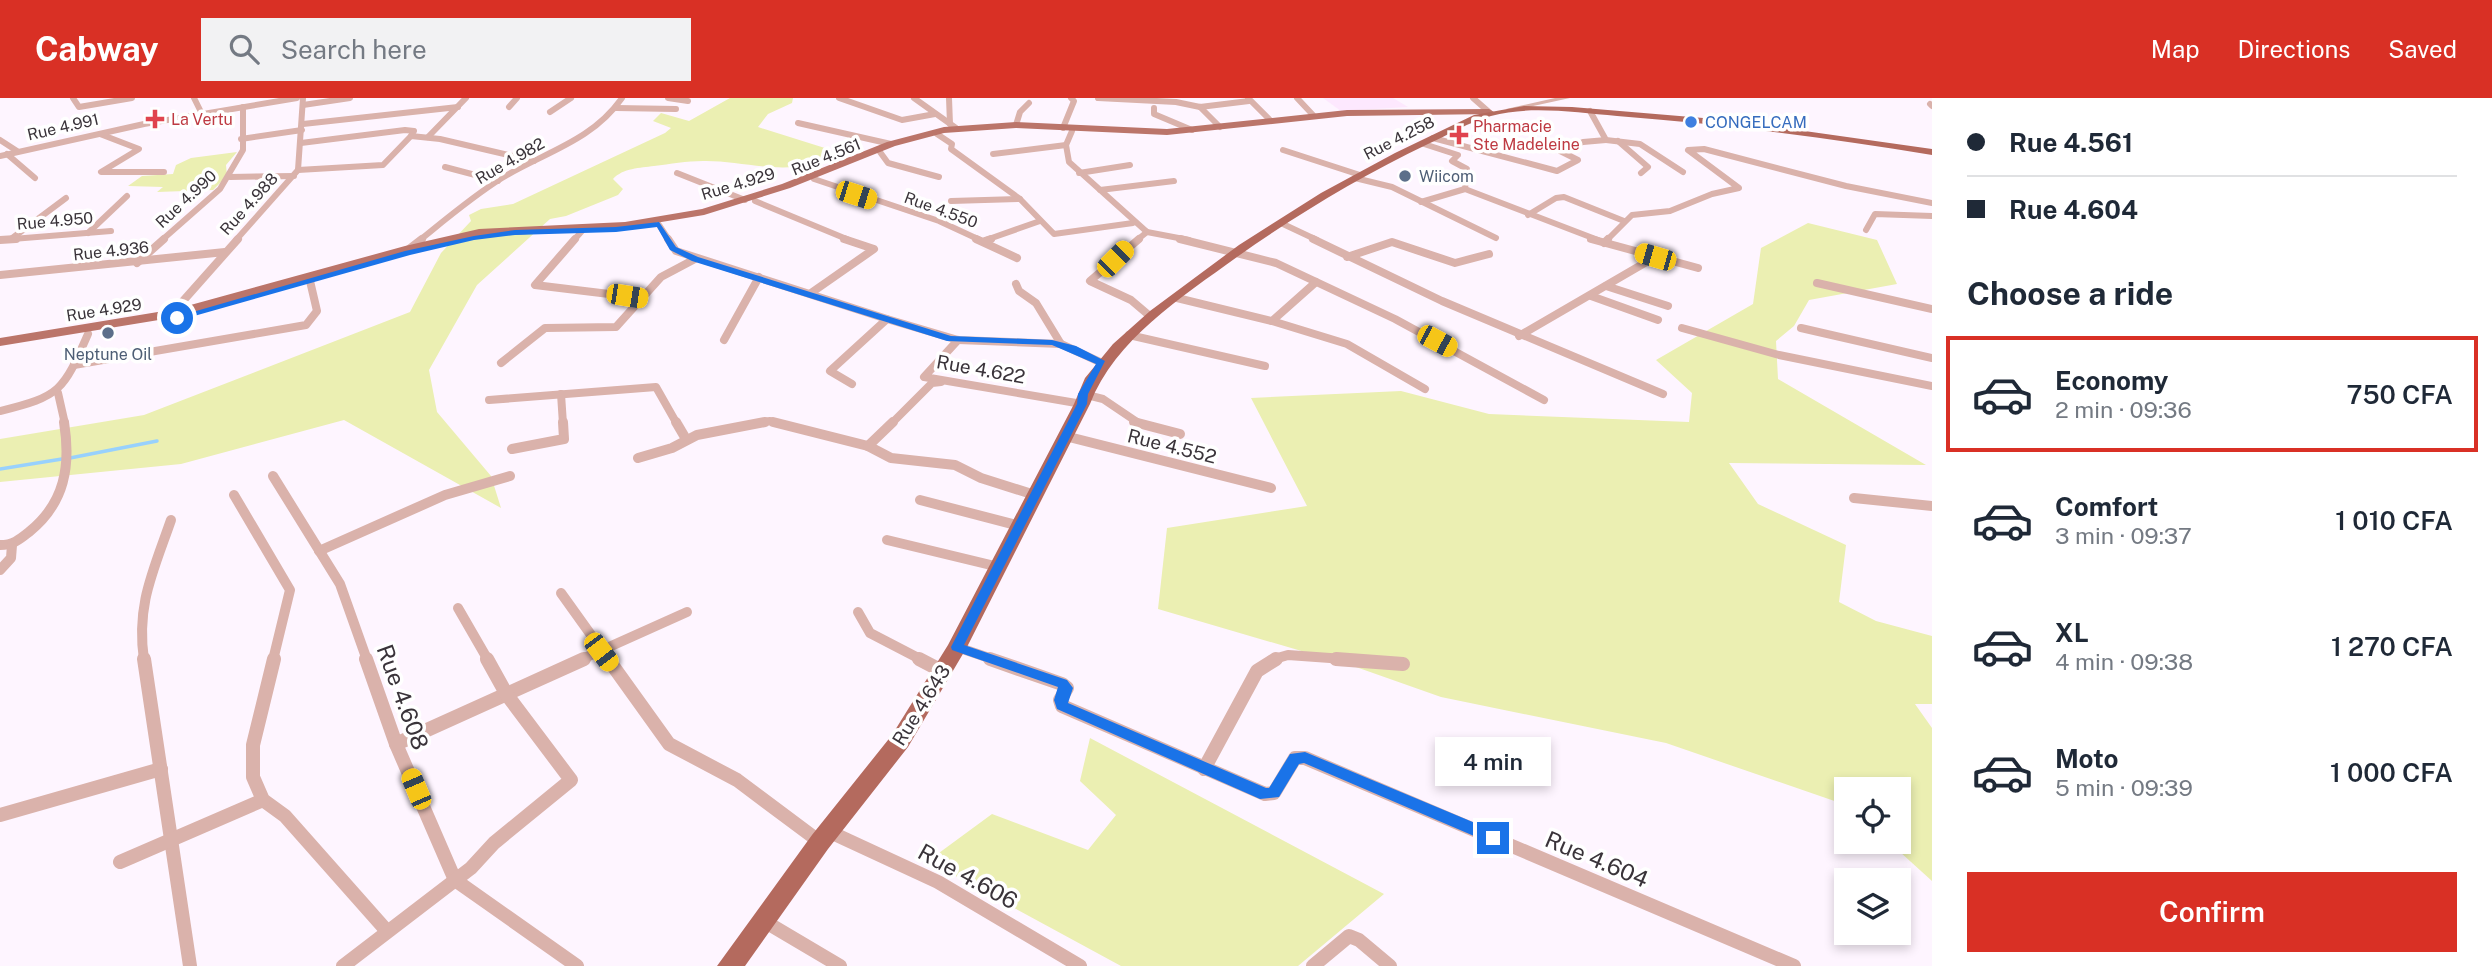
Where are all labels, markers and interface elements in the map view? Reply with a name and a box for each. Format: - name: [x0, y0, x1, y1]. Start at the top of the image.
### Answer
- search box: [201, 18, 691, 81]
- text: Cabway: [35, 30, 159, 68]
- icon: search: [225, 30, 263, 68]
- text: Search here: [281, 34, 427, 65]
- text: Map: [2151, 35, 2200, 63]
- text: Directions: [2238, 35, 2350, 63]
- text: Saved: [2388, 35, 2457, 63]
- marker: La Vertu: [145, 109, 165, 129]
- street label: Rue 4.991: [25, 110, 101, 144]
- place label: La Vertu: [171, 110, 233, 129]
- street label: Rue 4.258: [1360, 112, 1438, 164]
- place label: CONGELCAM: [1705, 113, 1807, 132]
- marker: CONGELCAM: [1683, 114, 1699, 130]
- place label: Pharmacie Ste Madeleine: [1473, 117, 1580, 154]
- marker: Pharmacie Ste Madeleine: [1451, 127, 1467, 143]
- text: Rue 4.561: [2009, 127, 2133, 158]
- street label: Rue 4.982: [472, 134, 548, 188]
- street label: Rue 4.561: [789, 134, 863, 180]
- street label: Rue 4.929: [699, 164, 777, 204]
- street label: Rue 4.990: [152, 166, 220, 232]
- place label: Wiicom: [1419, 167, 1474, 186]
- marker: Wiicom: [1397, 168, 1413, 184]
- street label: Rue 4.988: [216, 169, 282, 239]
- car: [833, 179, 880, 211]
- street label: Rue 4.550: [902, 188, 981, 232]
- text: Rue 4.604: [2009, 194, 2138, 225]
- street label: Rue 4.950: [16, 208, 94, 234]
- car: [1093, 237, 1138, 281]
- street label: Rue 4.936: [72, 238, 150, 264]
- car: [1632, 241, 1679, 273]
- text: Choose a ride: [1967, 275, 2173, 312]
- car: [605, 282, 650, 310]
- street label: Rue 4.929: [65, 295, 143, 325]
- route start: [161, 302, 193, 334]
- car: [1414, 322, 1461, 360]
- marker: Neptune Oil: [100, 325, 116, 341]
- place label: Neptune Oil: [64, 345, 152, 364]
- street label: Rue 4.622: [935, 350, 1027, 388]
- icon: car: [1971, 363, 2034, 426]
- text: Economy: [2055, 365, 2168, 396]
- text: 750 CFA: [2346, 379, 2453, 410]
- text: 2 min · 09:36: [2055, 396, 2192, 423]
- street label: Rue 4.552: [1125, 424, 1219, 468]
- icon: car: [1971, 489, 2034, 552]
- text: Comfort: [2055, 491, 2158, 522]
- text: 1 010 CFA: [2335, 505, 2453, 536]
- text: 3 min · 09:37: [2055, 522, 2192, 549]
- icon: car: [1971, 615, 2034, 678]
- text: XL: [2055, 617, 2089, 648]
- car: [580, 629, 623, 675]
- text: 1 270 CFA: [2331, 631, 2453, 662]
- street label: Rue 4.608: [372, 641, 434, 753]
- text: 4 min · 09:38: [2055, 648, 2193, 675]
- street label: Rue 4.643: [888, 661, 954, 749]
- callout: 4 min: [1435, 736, 1551, 786]
- icon: car: [1971, 741, 2034, 804]
- text: Moto: [2055, 743, 2118, 774]
- text: 4 min: [1463, 748, 1523, 775]
- text: 1 000 CFA: [2330, 757, 2453, 788]
- car: [399, 766, 434, 812]
- text: 5 min · 09:39: [2055, 774, 2193, 801]
- map controls: [1834, 777, 1911, 945]
- button: locate: [1834, 777, 1911, 854]
- route end: [1477, 822, 1509, 854]
- street label: Rue 4.604: [1541, 825, 1653, 893]
- street label: Rue 4.606: [914, 838, 1022, 914]
- button: layers: [1834, 868, 1911, 945]
- button: Confirm: [1967, 872, 2457, 952]

